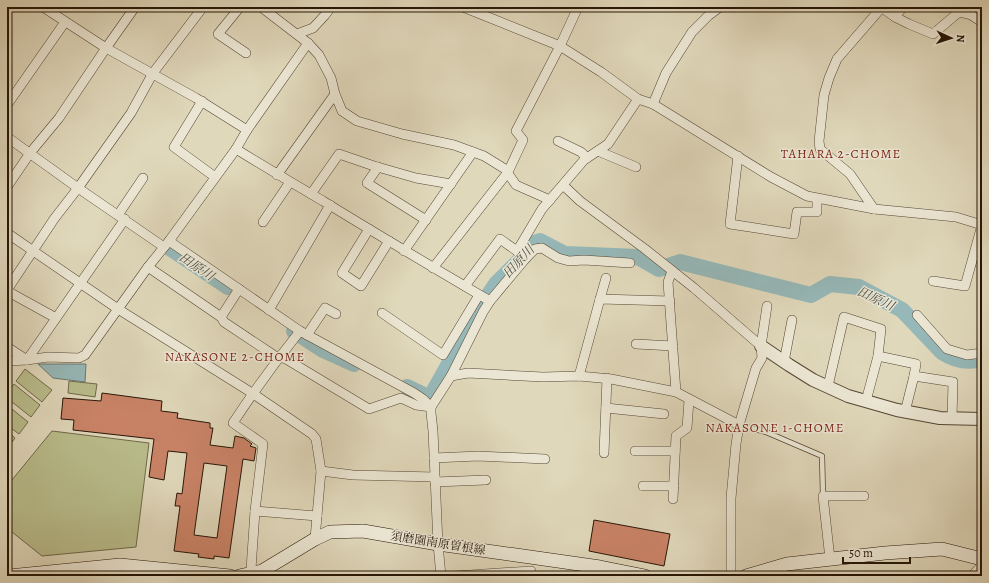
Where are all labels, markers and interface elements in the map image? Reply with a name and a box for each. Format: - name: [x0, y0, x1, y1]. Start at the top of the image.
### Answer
- north arrow: [931, 18, 971, 58]
- text: N: [953, 34, 968, 43]
- district label: TAHARA 2-CHOME: [781, 145, 901, 162]
- water label: 田原川: [499, 240, 539, 281]
- water label: 田原川: [176, 248, 219, 285]
- water label: 田原川: [855, 283, 899, 315]
- district label: NAKASONE 2-CHOME: [165, 348, 305, 365]
- district label: NAKASONE 1-CHOME: [706, 419, 844, 436]
- street label: 須磨園南原曽根線: [389, 528, 487, 558]
- scale bar: [843, 539, 910, 565]
- text: 50 m: [849, 545, 873, 561]

